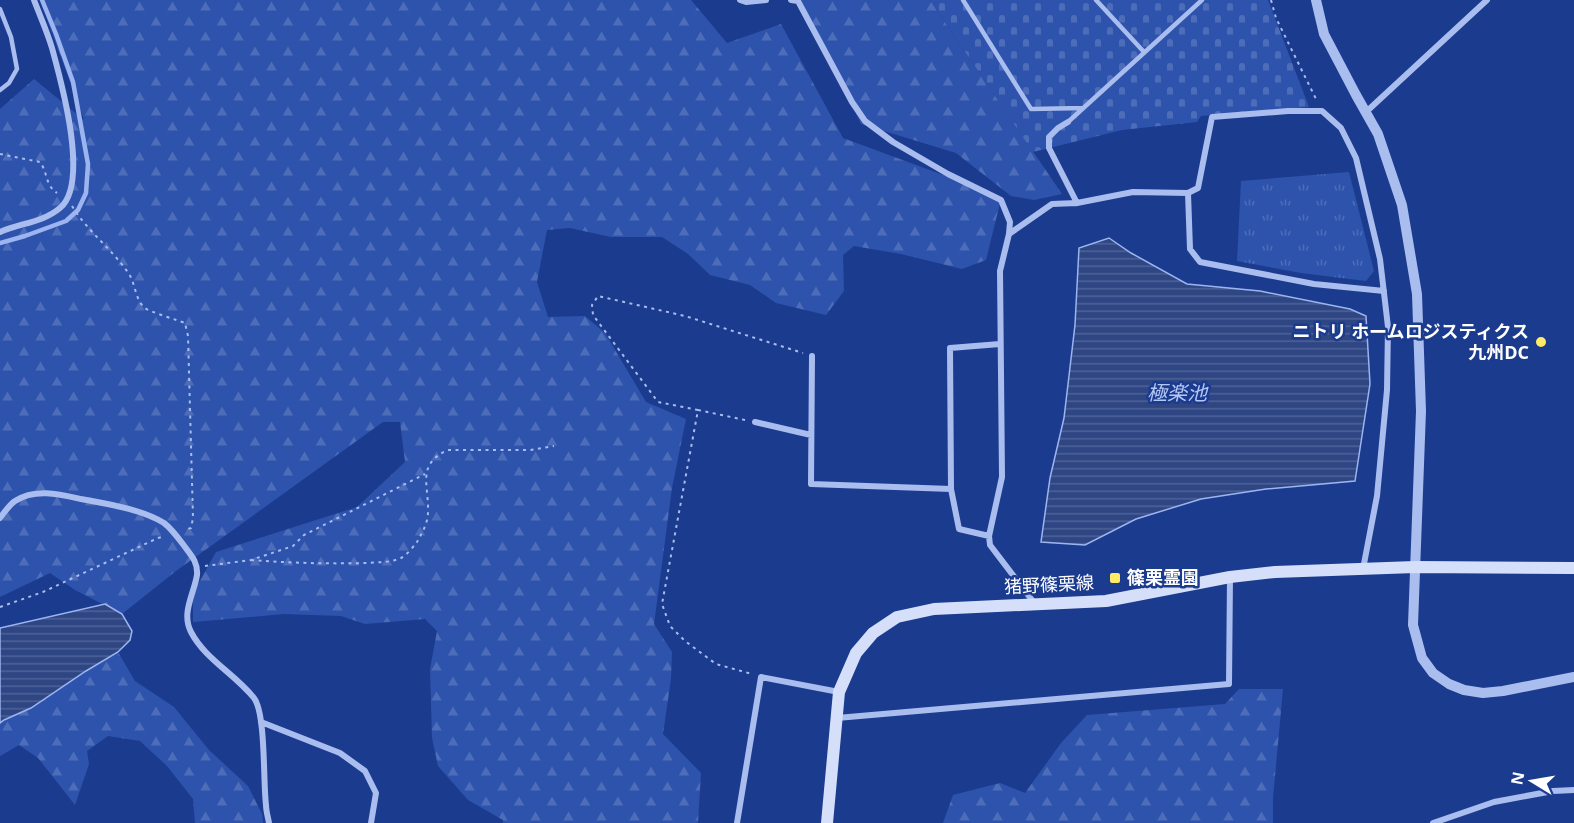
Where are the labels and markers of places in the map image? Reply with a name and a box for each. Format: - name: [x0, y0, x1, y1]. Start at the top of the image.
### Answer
- place label: ニトリ ホームロジスティクス 九州DC: [1292, 319, 1529, 364]
- marker: ニトリ ホームロジスティクス 九州DC: [1534, 335, 1548, 349]
- place label: 篠栗霊園: [1127, 565, 1199, 589]
- marker: 篠栗霊園: [1108, 571, 1122, 585]

